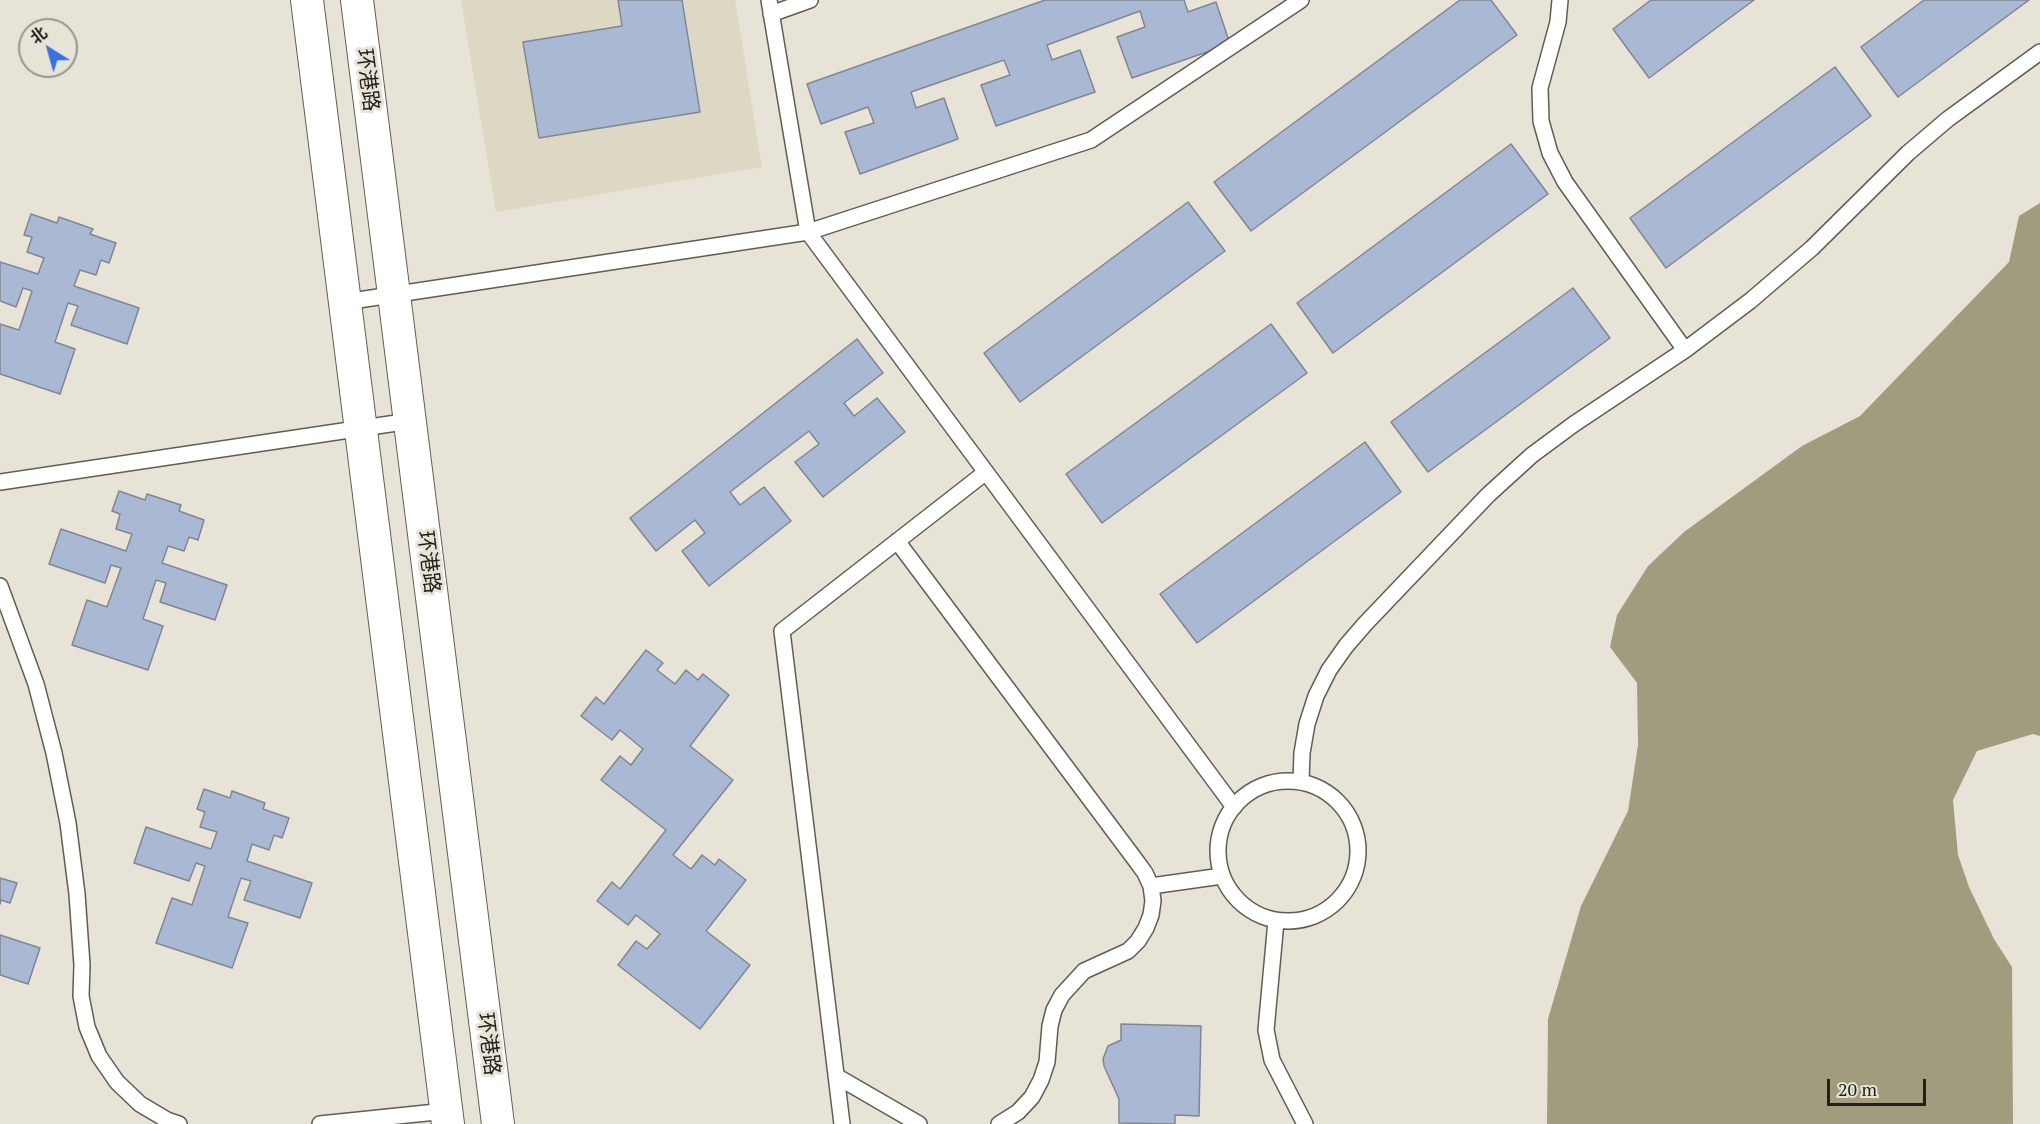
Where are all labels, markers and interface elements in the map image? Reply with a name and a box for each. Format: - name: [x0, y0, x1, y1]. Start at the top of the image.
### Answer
- north arrow: [18, 18, 78, 78]
- text: 北: [25, 22, 51, 49]
- street label: 环港路: [351, 47, 383, 113]
- street label: 环港路: [412, 529, 444, 595]
- street label: 环港路: [472, 1011, 504, 1077]
- scale bar: [1830, 1067, 1929, 1105]
- text: 20 m: [1838, 1077, 1877, 1101]

